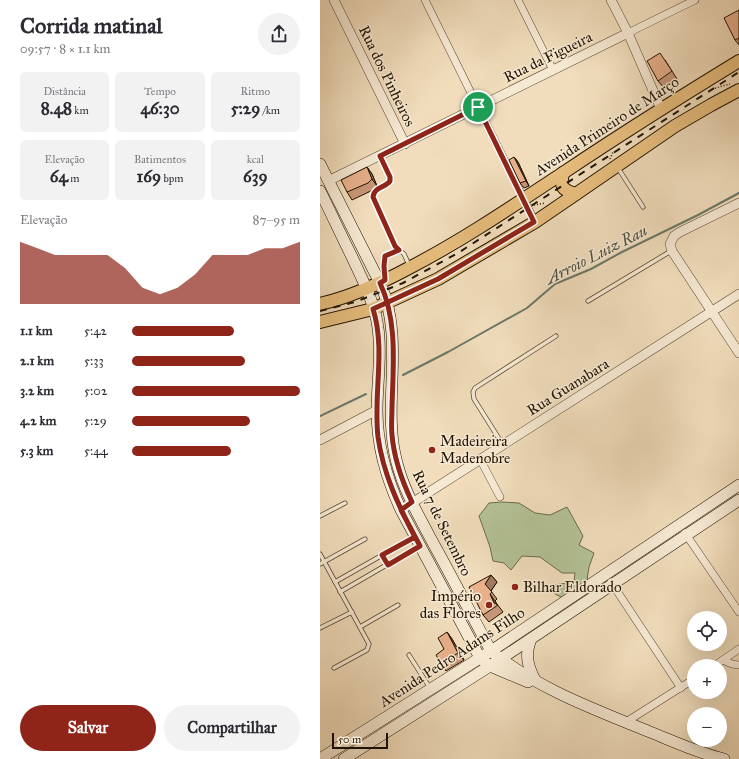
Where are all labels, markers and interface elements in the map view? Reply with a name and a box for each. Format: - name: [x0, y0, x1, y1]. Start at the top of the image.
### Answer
- text: Corrida matinal: [20, 12, 162, 39]
- button: share: [258, 13, 300, 55]
- street label: Rua dos Pinheiros: [355, 23, 419, 129]
- street label: Rua da Figueira: [501, 27, 596, 86]
- text: 09:57 · 8 × 1.1 km: [20, 41, 110, 57]
- street label: Avenida Primeiro de Março: [531, 73, 683, 180]
- text: Distância: [43, 85, 86, 98]
- text: Tempo: [144, 85, 176, 98]
- text: Ritmo: [241, 85, 270, 98]
- pin: [461, 90, 495, 124]
- icon: arrive: [467, 96, 489, 118]
- text: 8.48: [41, 98, 72, 119]
- text: 46:30: [140, 98, 180, 119]
- text: 5:29: [231, 98, 260, 119]
- text: km: [72, 104, 89, 117]
- text: /km: [260, 104, 280, 117]
- text: Elevação: [45, 153, 85, 166]
- text: Batimentos: [134, 153, 186, 166]
- text: kcal: [247, 153, 264, 166]
- text: 64: [50, 166, 68, 187]
- text: 169: [137, 166, 161, 187]
- text: 639: [243, 166, 268, 187]
- text: m: [68, 172, 80, 185]
- text: bpm: [161, 172, 183, 185]
- text: Elevação: [20, 212, 67, 228]
- text: 87–95 m: [253, 212, 300, 228]
- water label: Arroio Luiz Rau: [540, 221, 650, 289]
- text: 1.1 km: [20, 323, 53, 339]
- text: 5:42: [84, 323, 107, 339]
- text: 2.1 km: [20, 353, 54, 369]
- text: 5:33: [84, 353, 104, 369]
- street label: Rua Guanabara: [524, 354, 613, 419]
- text: 3.2 km: [20, 383, 54, 399]
- text: 5:02: [84, 383, 107, 399]
- text: 4.2 km: [20, 413, 56, 429]
- text: 5:29: [84, 413, 107, 429]
- place label: Madeireira Madenobre: [440, 432, 510, 467]
- text: 5.3 km: [20, 443, 53, 459]
- text: 5:44: [84, 443, 108, 459]
- marker: Madeireira Madenobre: [427, 445, 437, 455]
- street label: Rua 7 de Setembro: [409, 467, 476, 579]
- place label: Bilhar Eldorado: [523, 578, 622, 596]
- marker: Bilhar Eldorado: [510, 582, 520, 592]
- place label: Império das Flores: [420, 587, 481, 622]
- marker: Império das Flores: [484, 600, 494, 610]
- street label: Avenida Pedro Adams Filho: [375, 603, 528, 711]
- map controls: [687, 611, 727, 747]
- button: locate: [687, 611, 727, 651]
- button: +: [687, 659, 727, 699]
- button: Salvar: [20, 705, 156, 751]
- button: Compartilhar: [164, 705, 300, 751]
- button: −: [687, 707, 727, 747]
- scale bar: [332, 731, 388, 750]
- text: 50 m: [338, 733, 361, 746]

